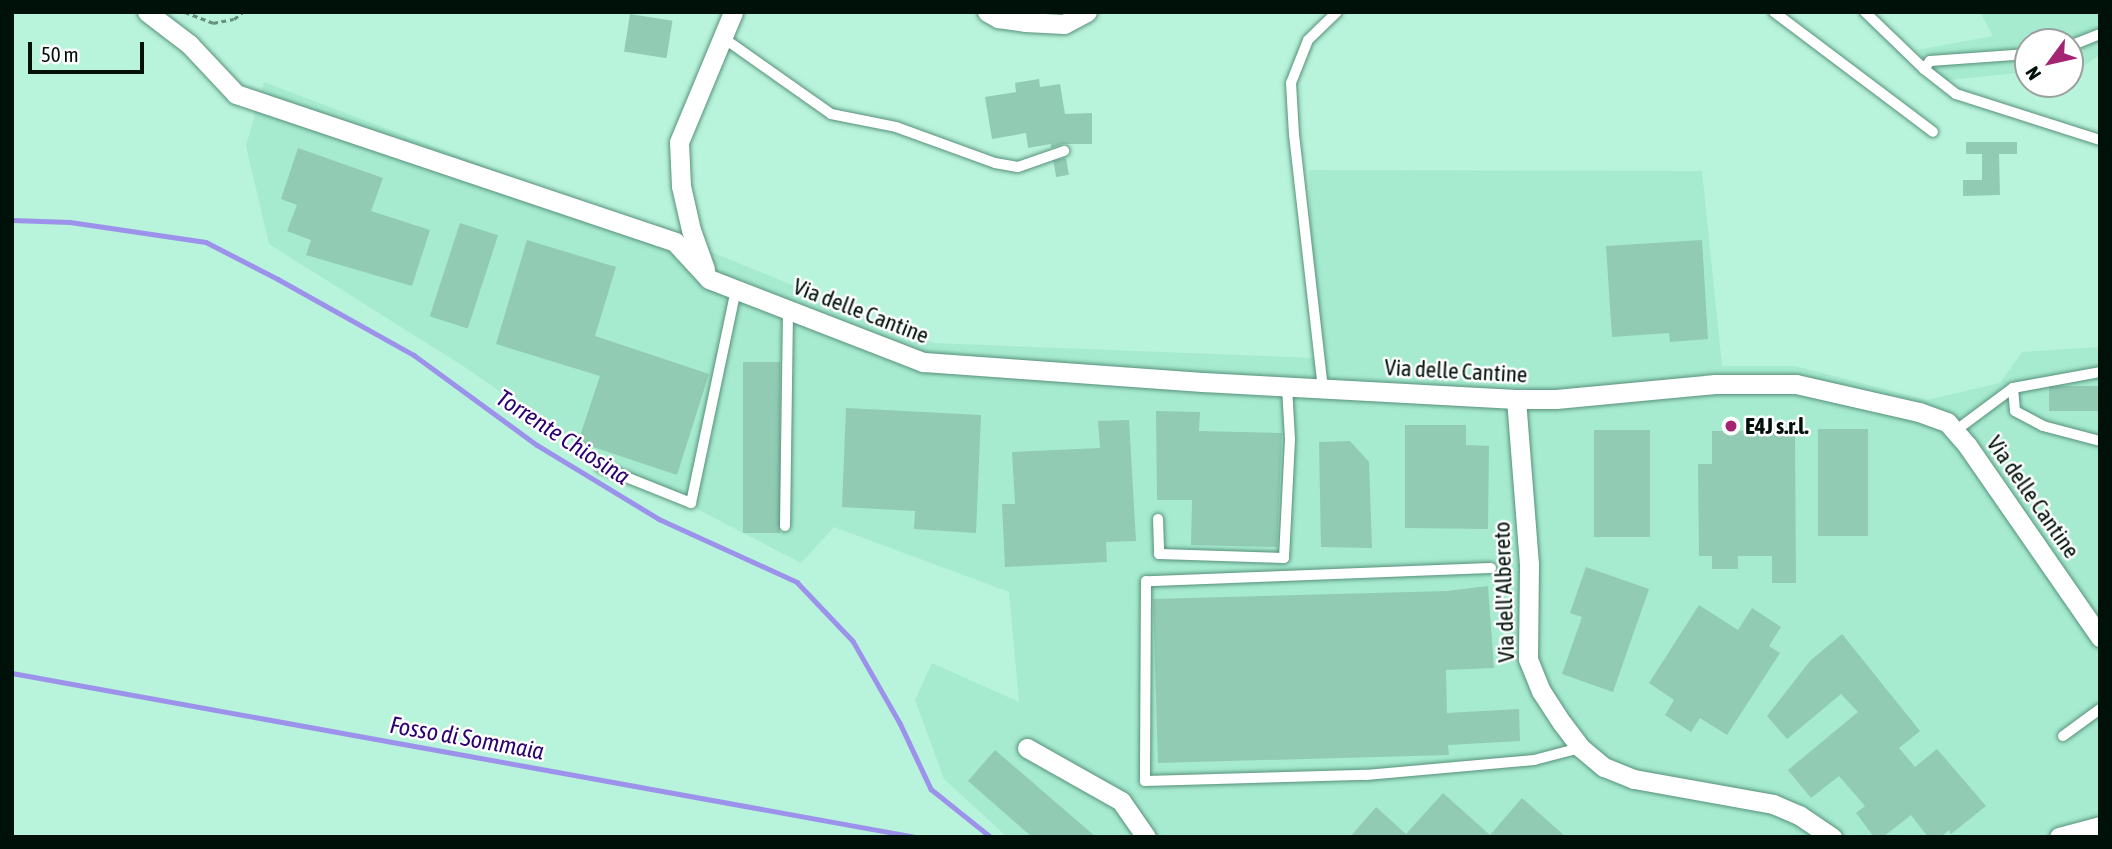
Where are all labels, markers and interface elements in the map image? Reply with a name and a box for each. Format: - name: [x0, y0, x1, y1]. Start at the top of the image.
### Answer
- scale bar: [32, 28, 147, 72]
- north arrow: [2014, 28, 2084, 98]
- text: 50 m: [41, 42, 79, 66]
- text: N: [2021, 63, 2045, 84]
- street label: Via delle Cantine: [789, 272, 933, 350]
- street label: Via delle Cantine: [1384, 353, 1528, 389]
- water label: Torrente Chiosina: [491, 383, 635, 491]
- place label: E4J s.r.l.: [1745, 412, 1808, 440]
- marker: E4J s.r.l.: [1723, 418, 1739, 434]
- street label: Via delle Cantine: [1981, 431, 2085, 563]
- street label: Via dell'Albereto: [1488, 521, 1520, 663]
- water label: Fosso di Sommaia: [388, 710, 546, 766]

